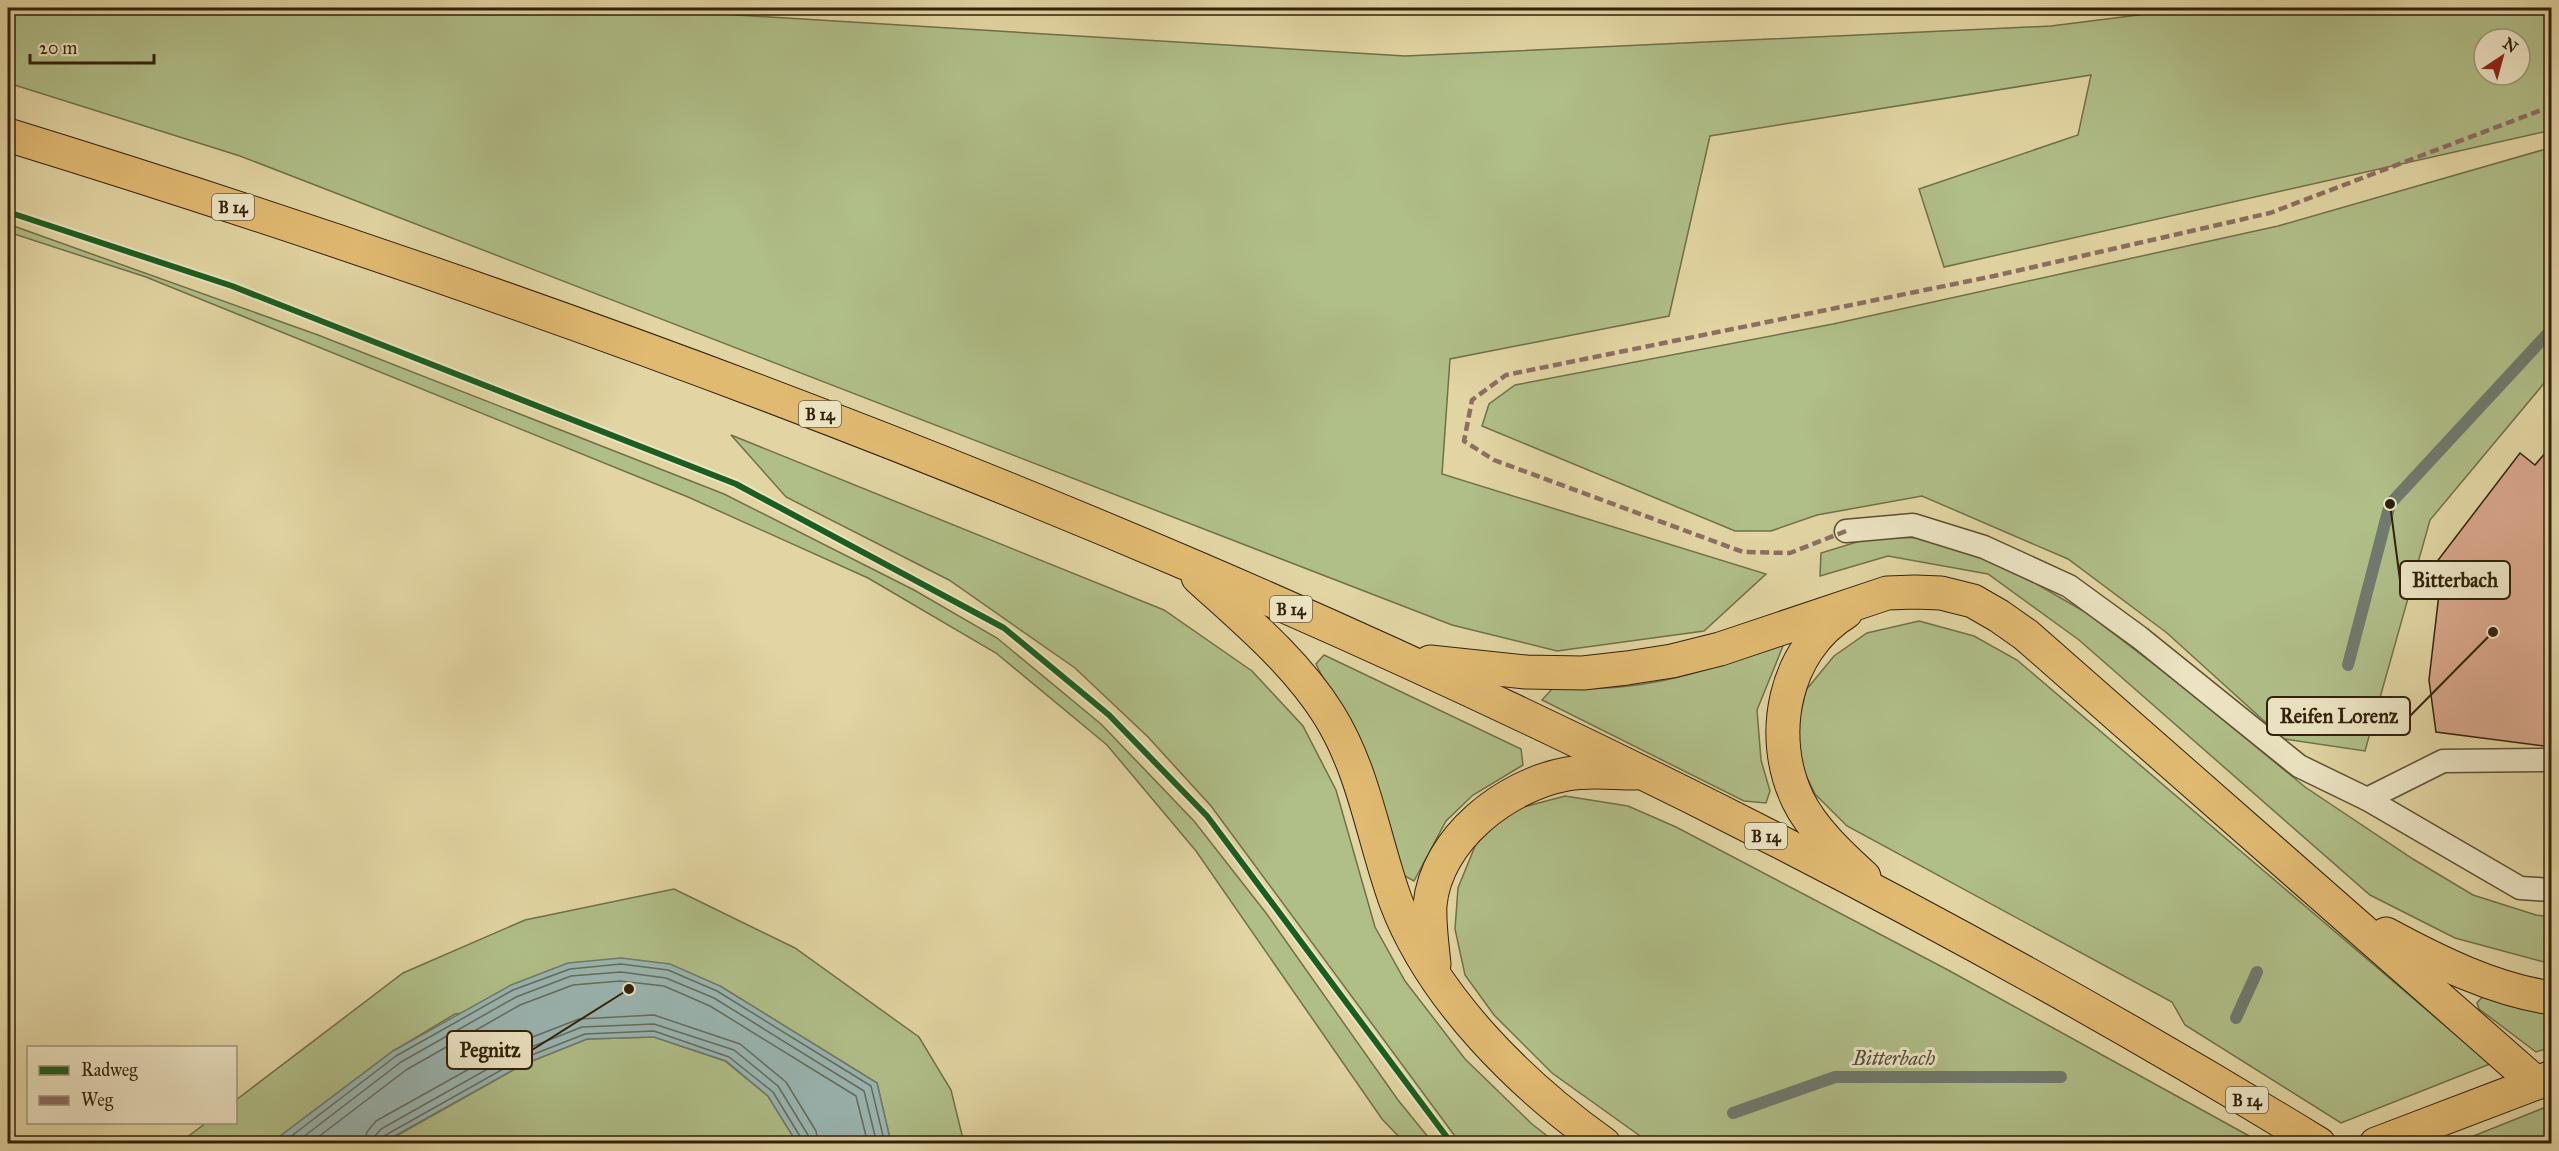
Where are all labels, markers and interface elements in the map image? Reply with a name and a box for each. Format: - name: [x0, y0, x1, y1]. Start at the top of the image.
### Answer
- scale bar: [30, 27, 154, 65]
- north arrow: [2472, 27, 2532, 87]
- text: N: [2499, 34, 2522, 57]
- text: 20 m: [39, 37, 77, 59]
- road number: B 14: [212, 194, 254, 220]
- road number: B 14: [799, 401, 841, 427]
- callout: Bitterbach: [2400, 561, 2510, 599]
- text: Bitterbach: [2412, 568, 2499, 592]
- road number: B 14: [1270, 596, 1312, 622]
- callout: Reifen Lorenz: [2267, 697, 2410, 735]
- text: Reifen Lorenz: [2280, 704, 2399, 728]
- road number: B 14: [1745, 823, 1787, 849]
- callout: Pegnitz: [447, 1031, 532, 1069]
- text: Pegnitz: [459, 1038, 521, 1063]
- legend: [27, 1046, 237, 1124]
- water label: Bitterbach: [1852, 1046, 1936, 1070]
- text: Radweg: [81, 1059, 138, 1082]
- road number: B 14: [2226, 1087, 2268, 1113]
- text: Weg: [81, 1089, 114, 1112]

